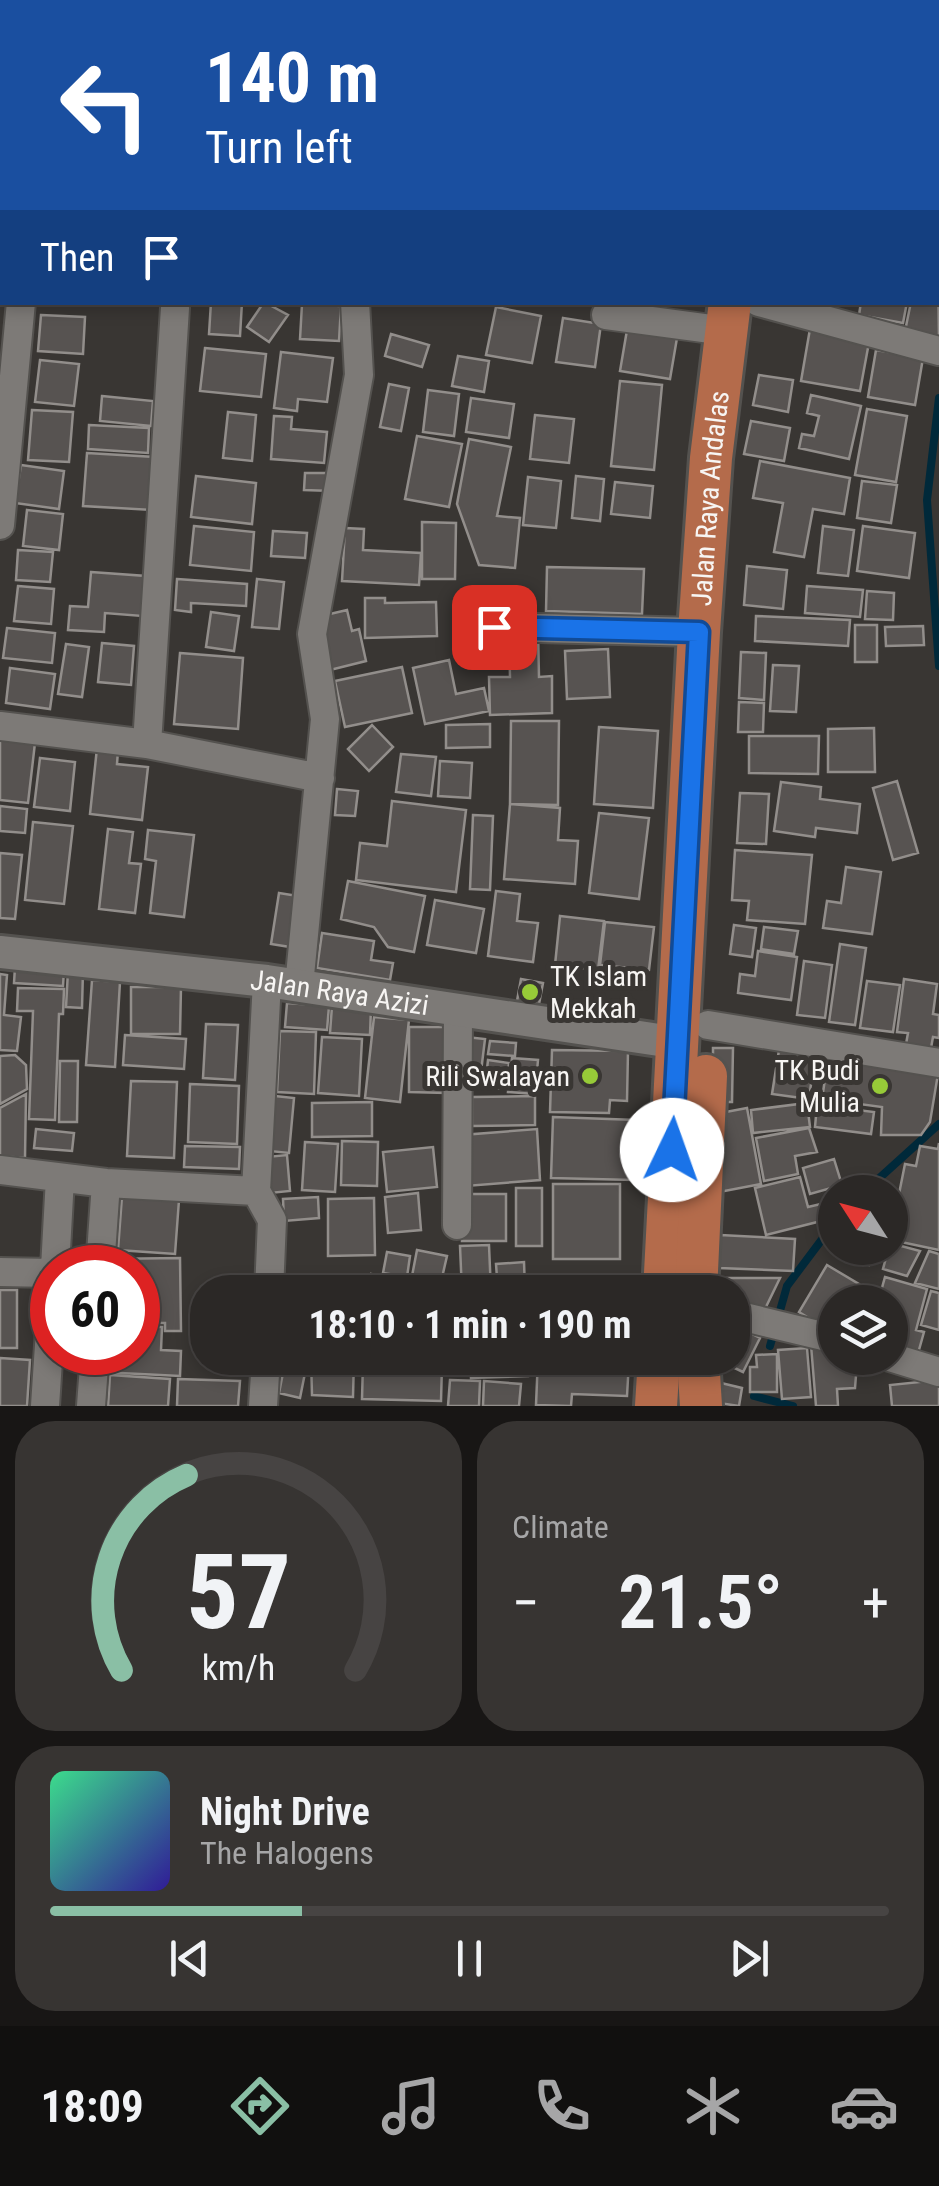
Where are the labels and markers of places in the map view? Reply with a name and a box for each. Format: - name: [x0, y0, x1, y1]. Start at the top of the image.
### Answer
- pin: [452, 585, 537, 670]
- place label: TK Islam Mekkah: [550, 960, 647, 1025]
- marker: TK Islam Mekkah: [519, 981, 541, 1003]
- place label: TK Budi Mulia: [775, 1054, 860, 1119]
- place label: Rili Swalayan: [425, 1060, 570, 1093]
- marker: Rili Swalayan: [579, 1065, 601, 1087]
- marker: TK Budi Mulia: [869, 1075, 891, 1097]

